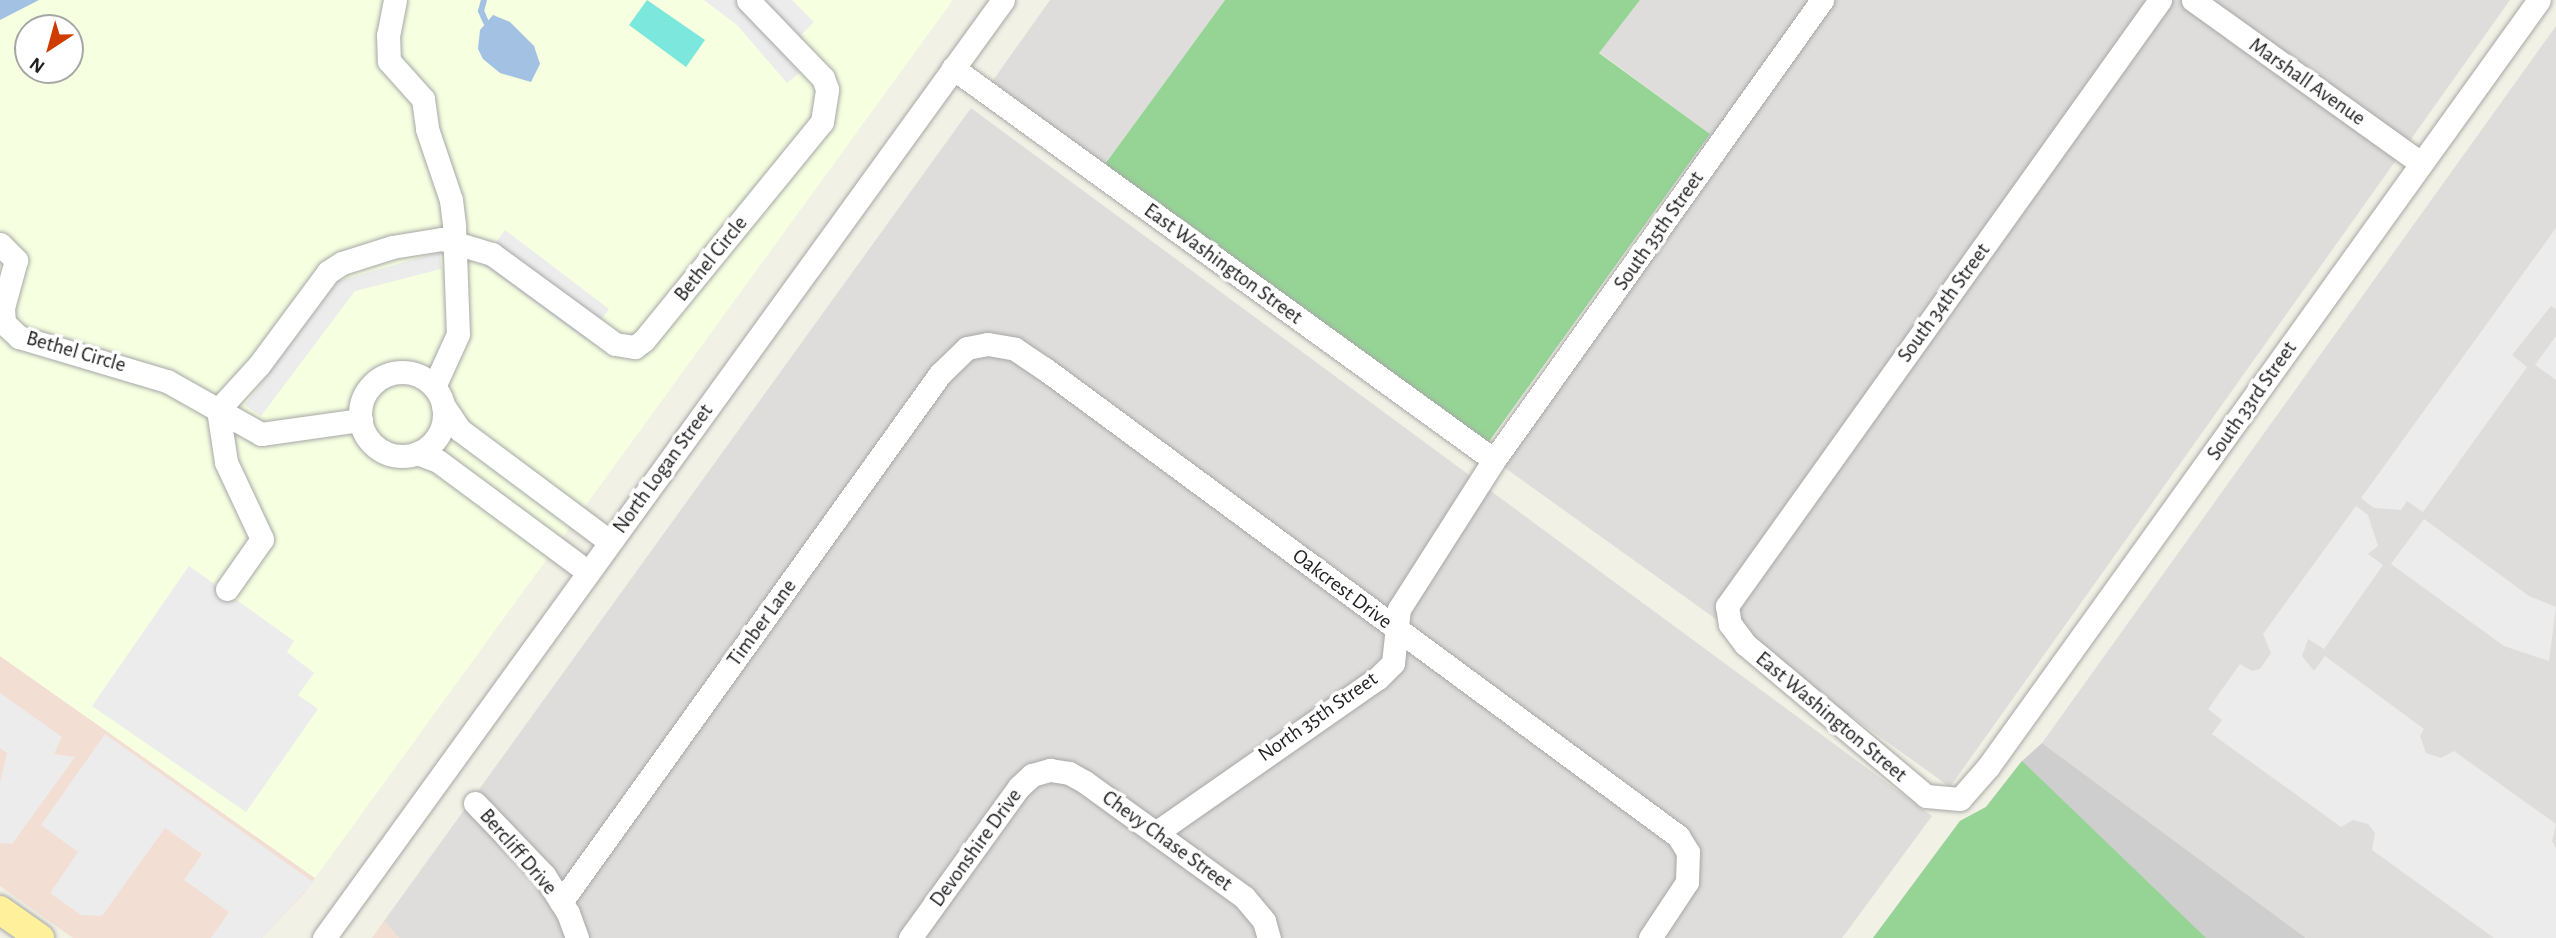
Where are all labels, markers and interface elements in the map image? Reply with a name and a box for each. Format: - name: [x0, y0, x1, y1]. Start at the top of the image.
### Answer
- north arrow: [14, 14, 84, 84]
- street label: Marshall Avenue: [2244, 33, 2370, 131]
- text: N: [27, 53, 48, 76]
- street label: South 35th Street: [1609, 167, 1709, 295]
- street label: East Washington Street: [1139, 198, 1307, 330]
- street label: Bethel Circle: [669, 211, 753, 307]
- street label: South 34th Street: [1892, 239, 1996, 367]
- street label: Bethel Circle: [23, 326, 129, 378]
- street label: South 33rd Street: [2202, 337, 2302, 465]
- street label: North Logan Street: [608, 399, 718, 539]
- street label: Oakcrest Drive: [1287, 543, 1397, 635]
- street label: Timber Lane: [722, 574, 802, 672]
- street label: East Washington Street: [1750, 646, 1912, 788]
- street label: North 35th Street: [1253, 667, 1383, 767]
- street label: Devonshire Drive: [925, 784, 1027, 912]
- street label: Chevy Chase Street: [1097, 785, 1237, 897]
- street label: Bercliff Drive: [474, 804, 562, 900]

